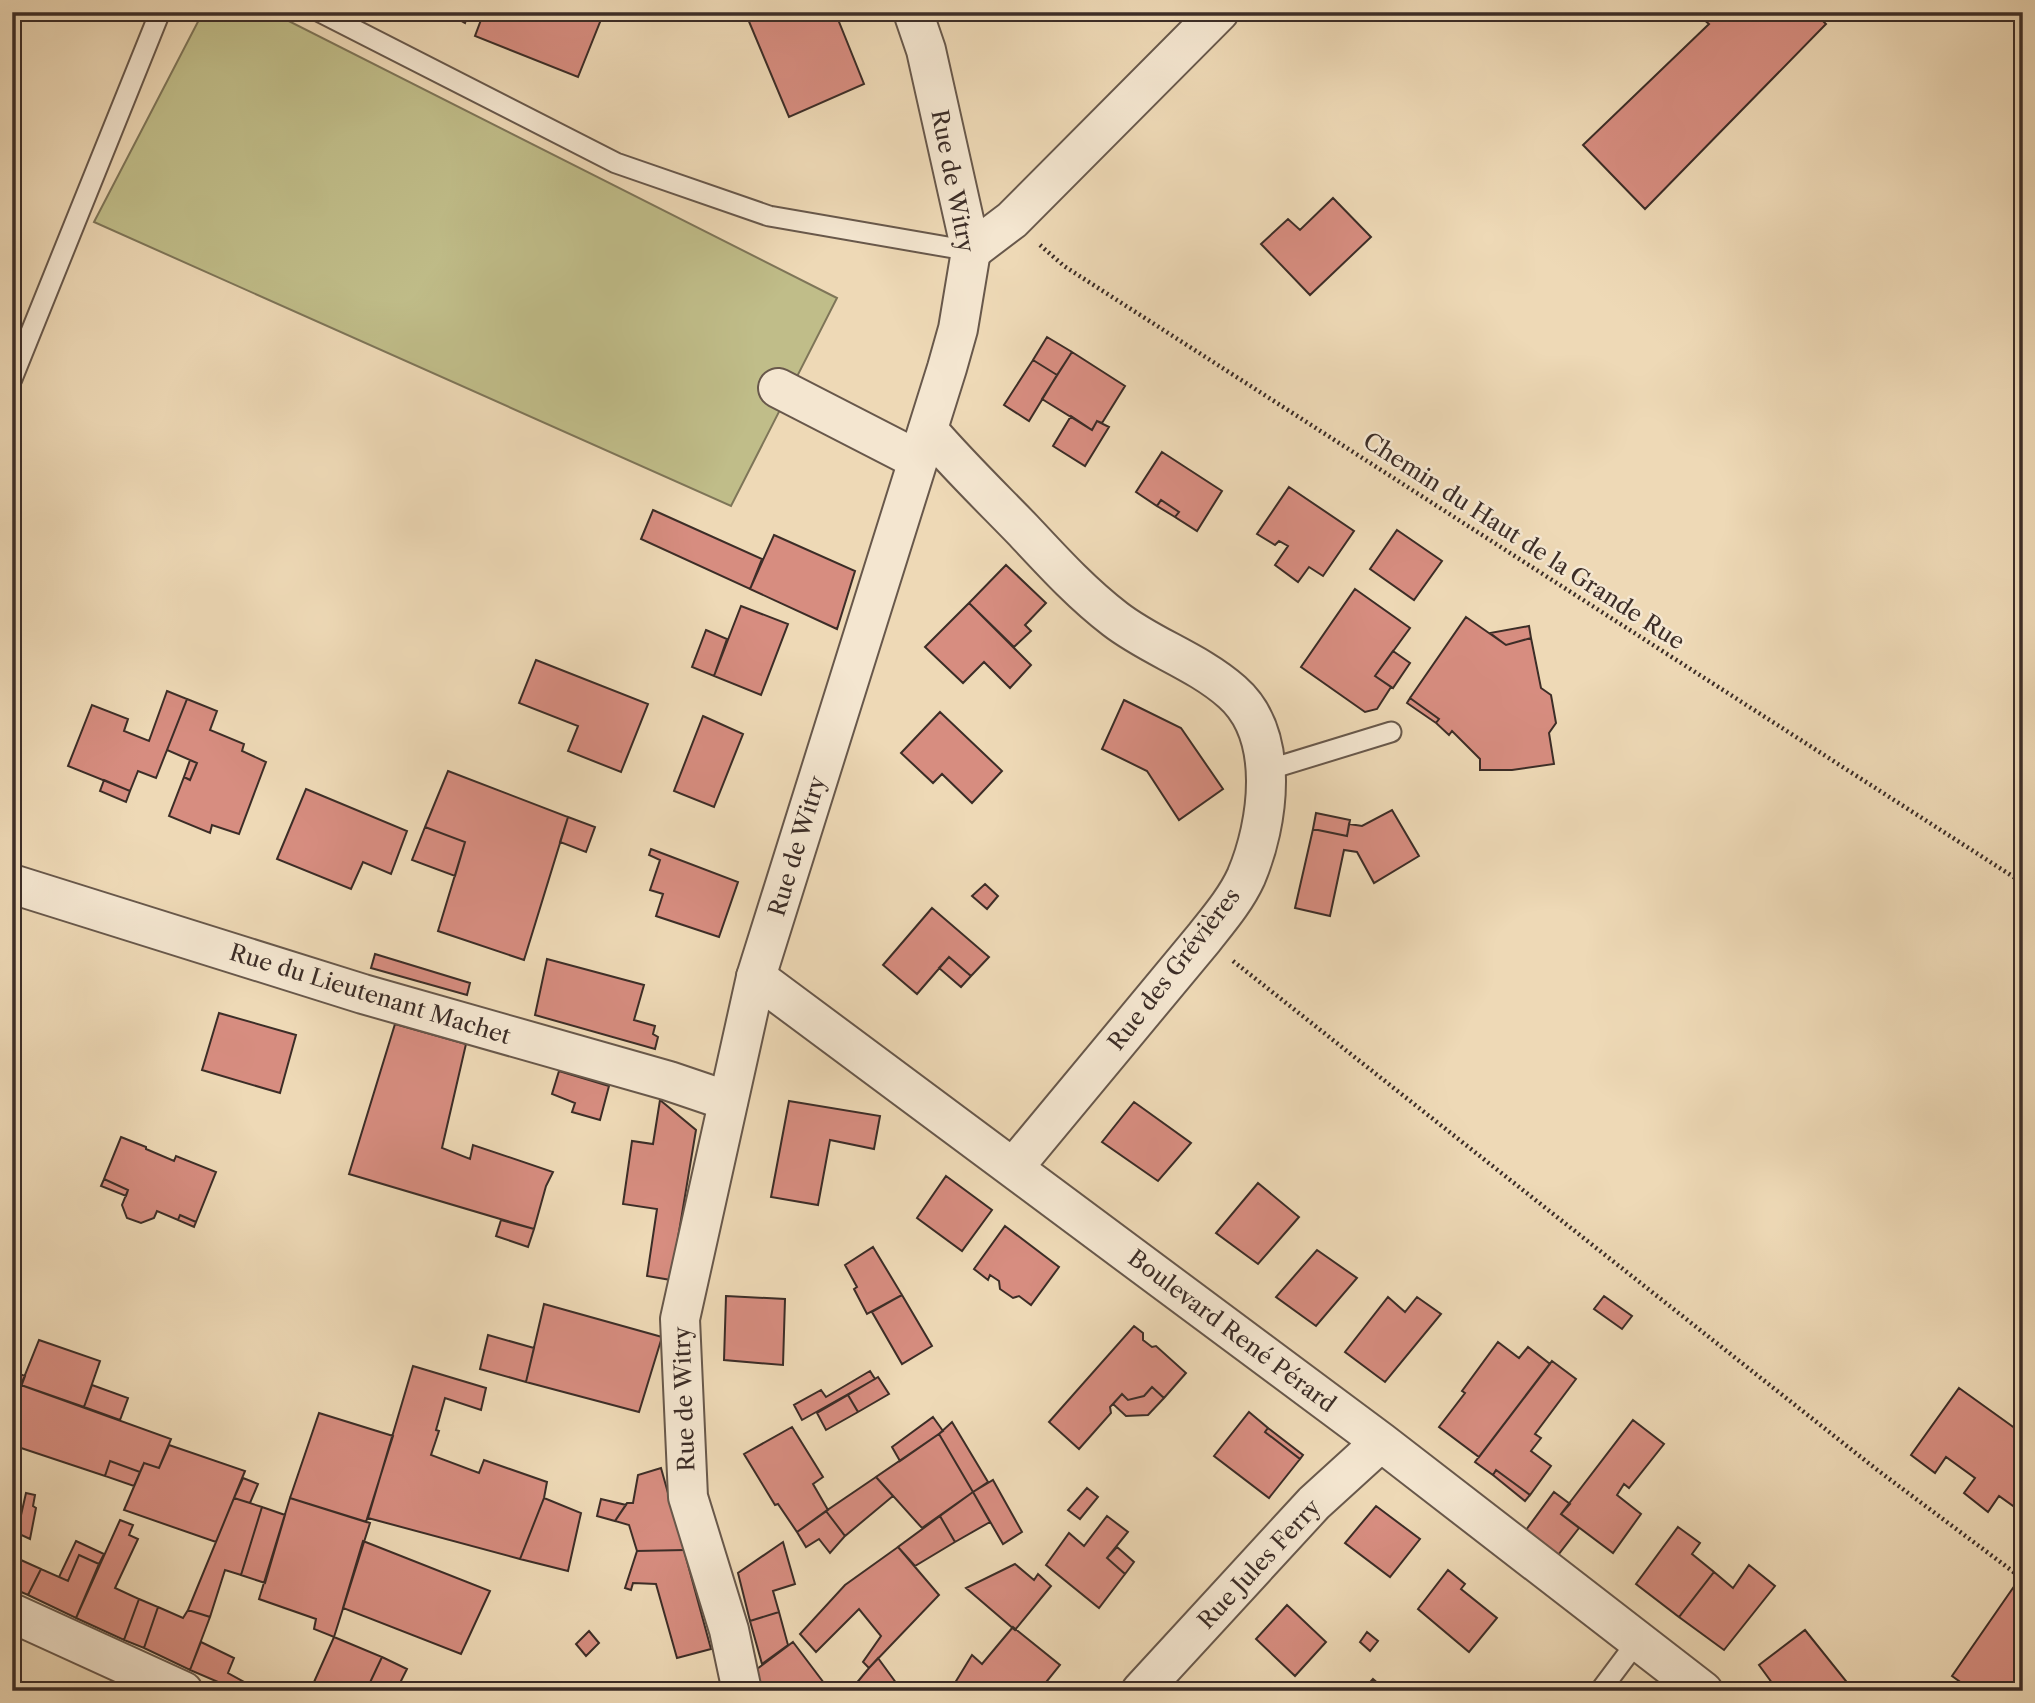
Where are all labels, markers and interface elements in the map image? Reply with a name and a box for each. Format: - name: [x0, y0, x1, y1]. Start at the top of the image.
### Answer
- street label: Rue de Witry: [925, 107, 981, 255]
- street label: Chemin du Haut de la Grande Rue: [1358, 426, 1690, 656]
- street label: Rue de Witry: [762, 772, 832, 919]
- street label: Rue des Grévières: [1102, 882, 1246, 1056]
- street label: Rue du Lieutenant Machet: [226, 938, 514, 1050]
- street label: Boulevard René Pérard: [1123, 1244, 1341, 1418]
- street label: Rue de Witry: [667, 1326, 701, 1472]
- street label: Rue Jules Ferry: [1192, 1493, 1326, 1635]

